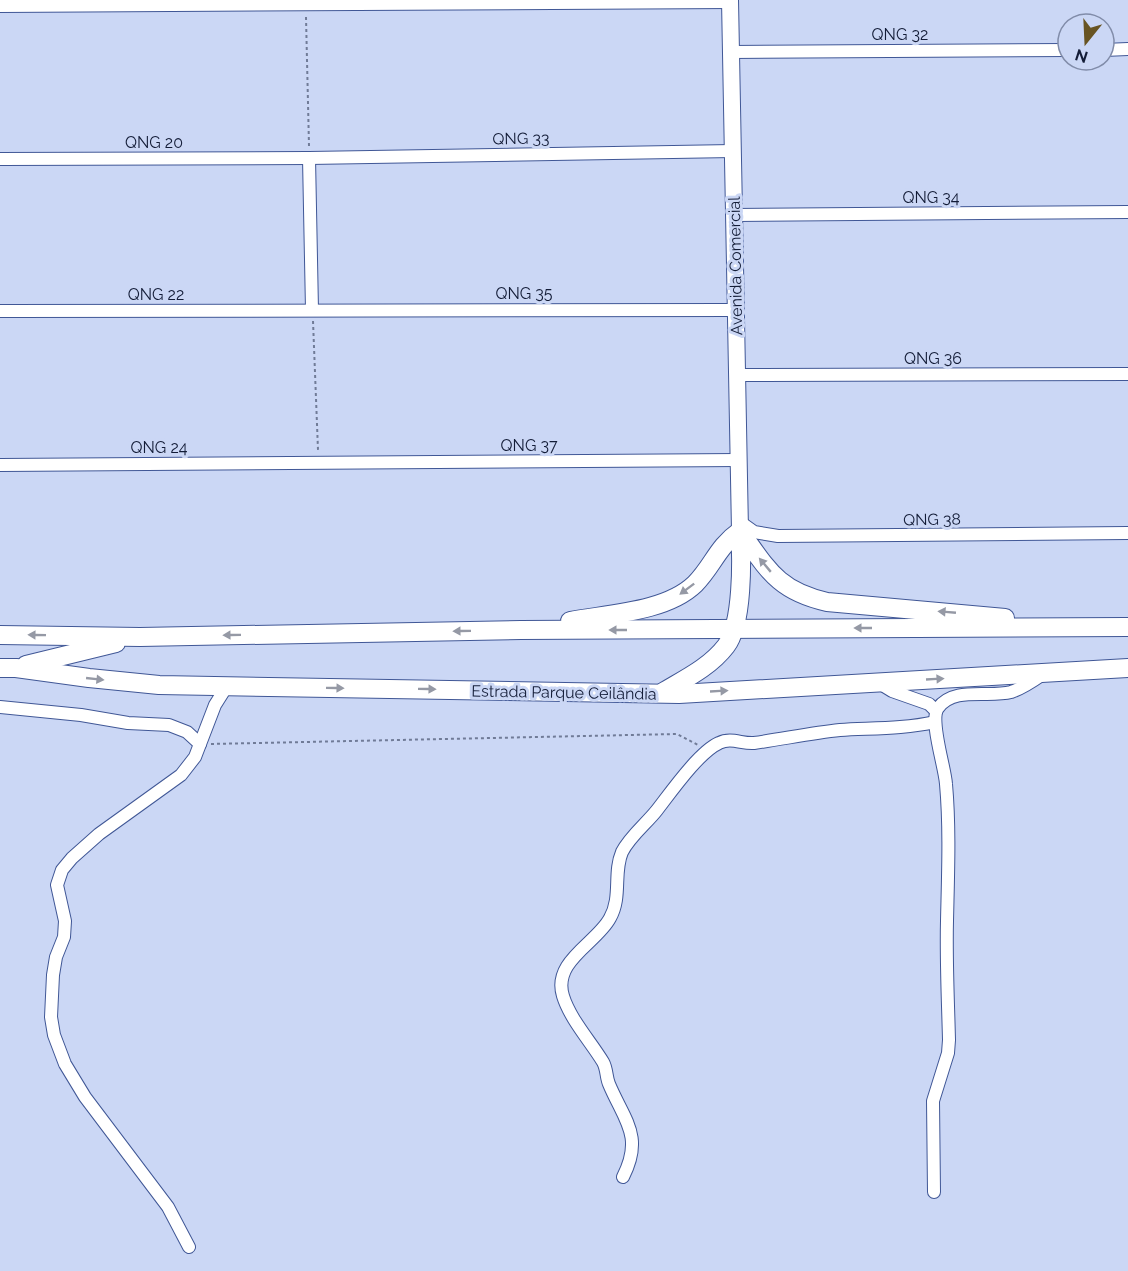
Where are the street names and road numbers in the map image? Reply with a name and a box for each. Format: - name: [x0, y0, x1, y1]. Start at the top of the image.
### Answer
- street label: QNG 32: [872, 25, 928, 44]
- street label: QNG 33: [492, 129, 550, 148]
- street label: QNG 20: [125, 133, 183, 152]
- street label: QNG 34: [902, 188, 960, 207]
- street label: Avenida Comercial: [725, 196, 746, 336]
- street label: QNG 35: [495, 284, 553, 303]
- street label: QNG 22: [128, 285, 184, 304]
- street label: QNG 36: [904, 349, 962, 368]
- street label: QNG 37: [501, 436, 558, 455]
- street label: QNG 24: [131, 438, 188, 457]
- street label: QNG 38: [903, 509, 961, 530]
- street label: Estrada Parque Ceilândia: [471, 681, 657, 704]

